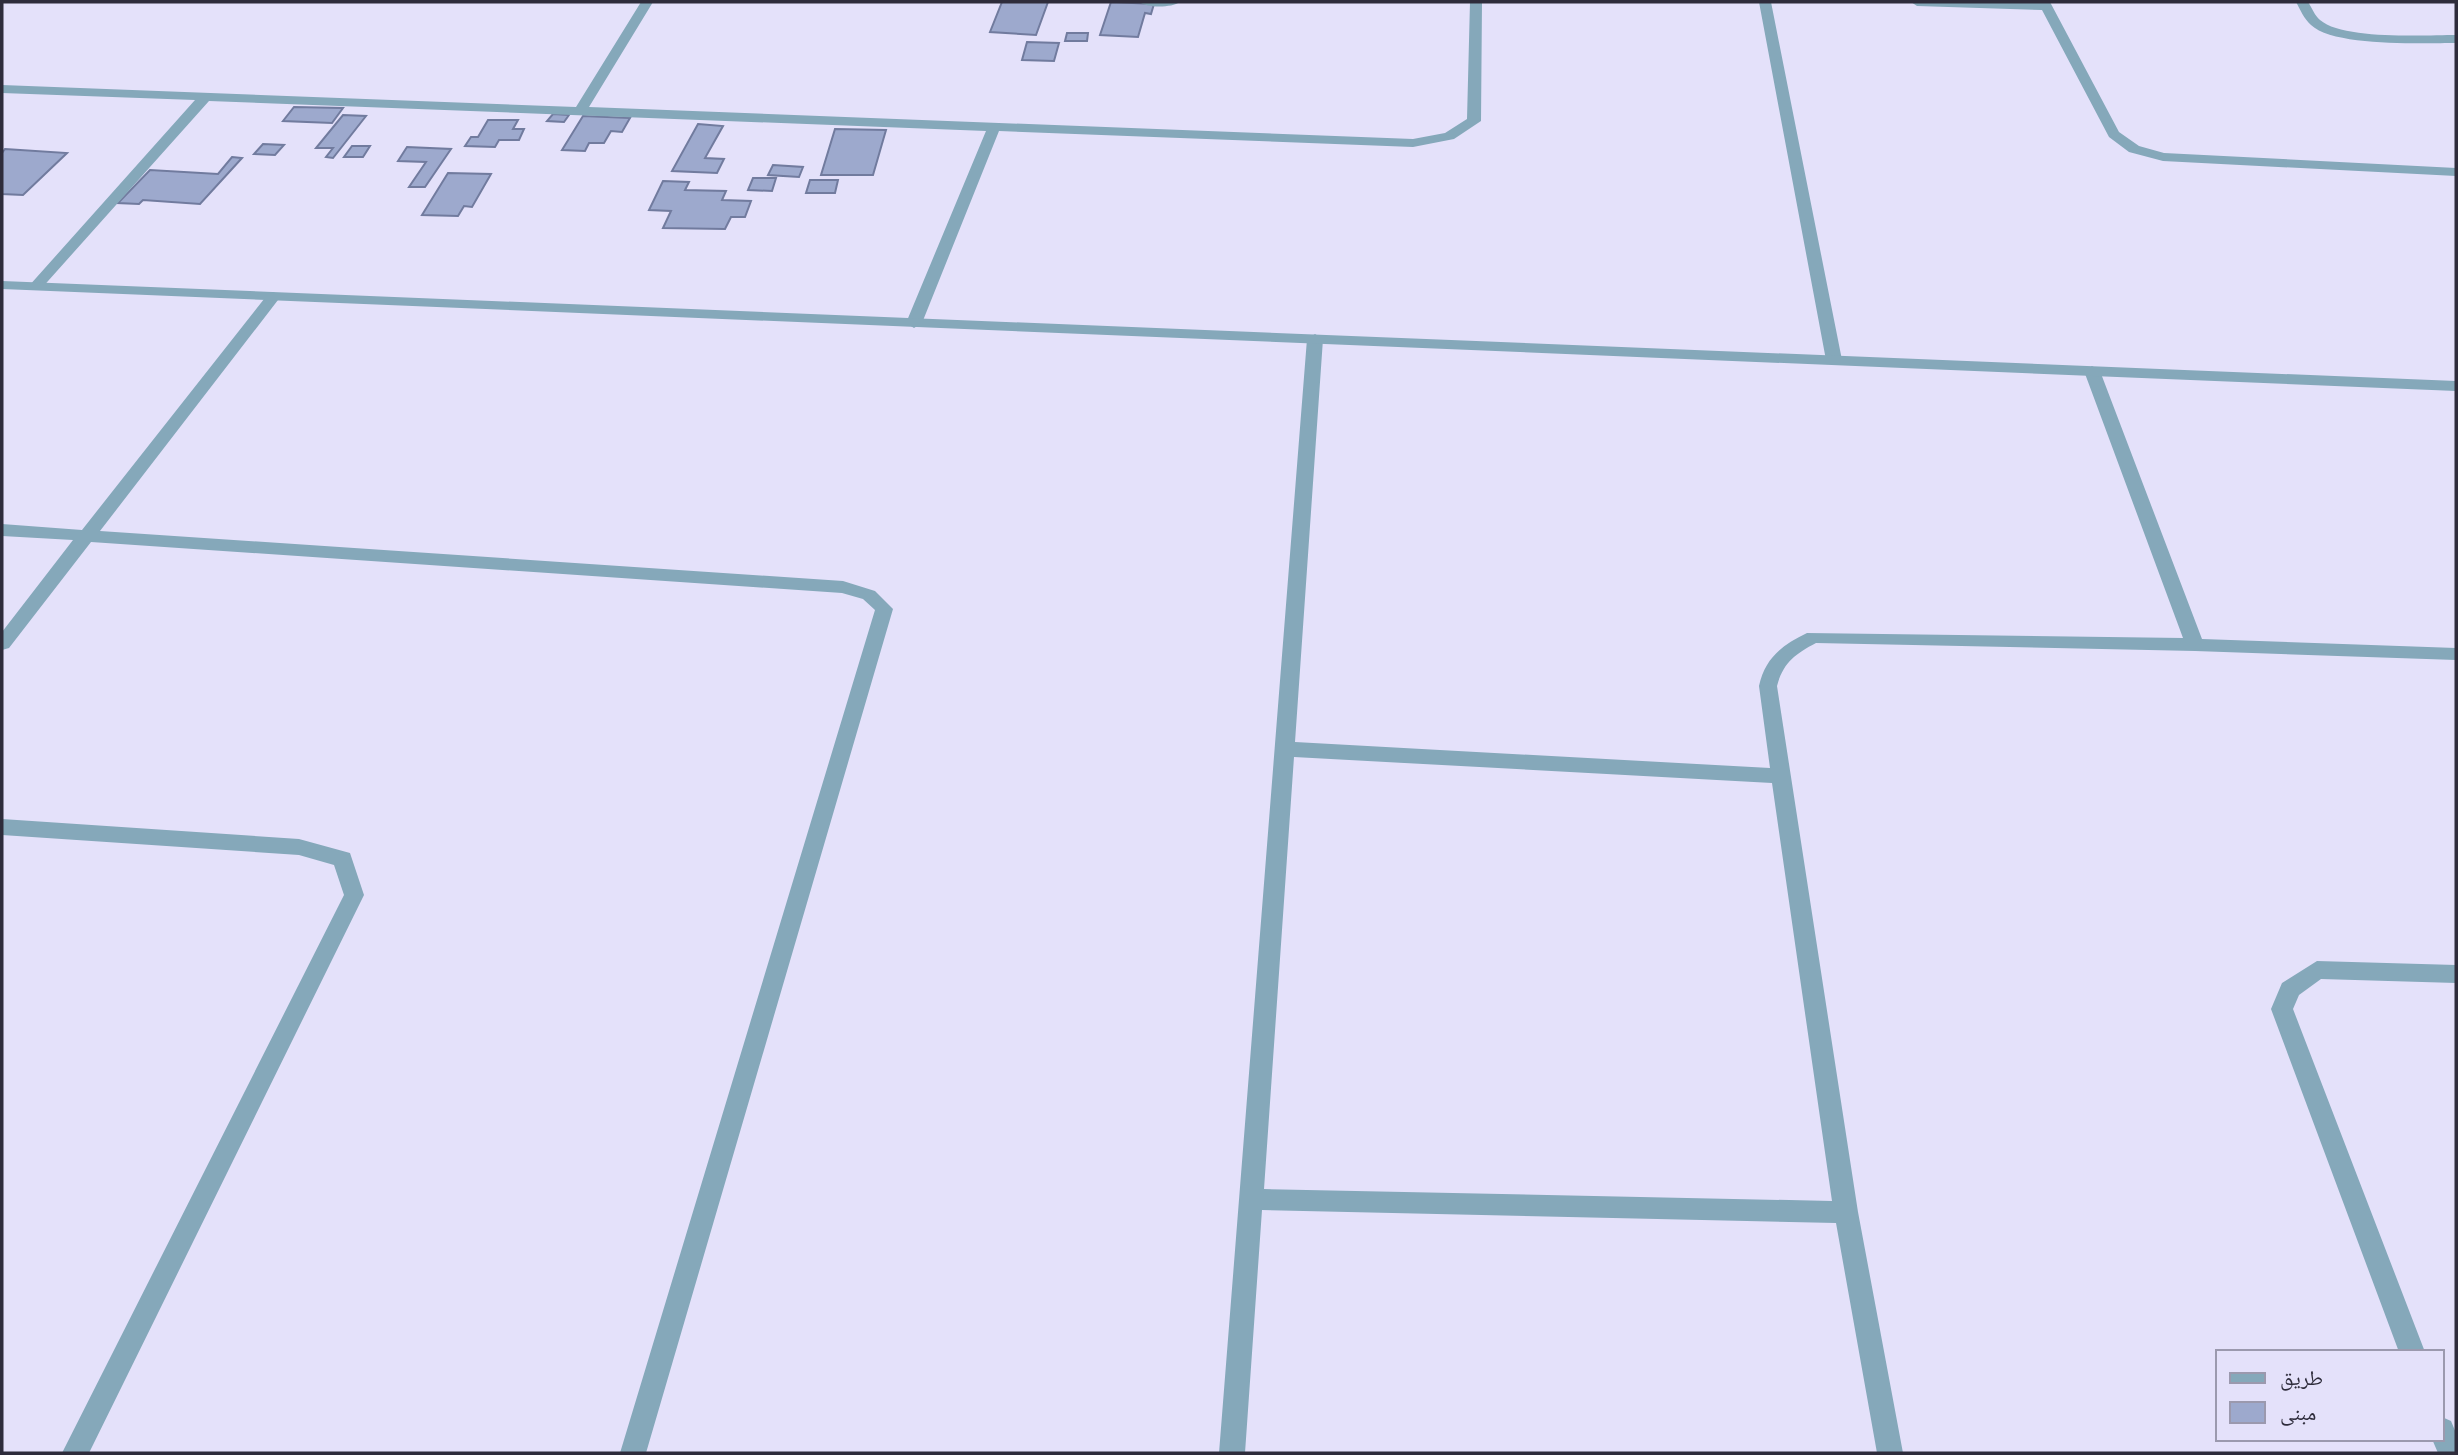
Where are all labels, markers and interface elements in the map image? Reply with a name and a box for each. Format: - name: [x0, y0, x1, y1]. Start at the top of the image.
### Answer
- legend: [2216, 1350, 2444, 1441]
- text: طريق: [2280, 1365, 2323, 1391]
- text: مبنى: [2280, 1400, 2316, 1426]

